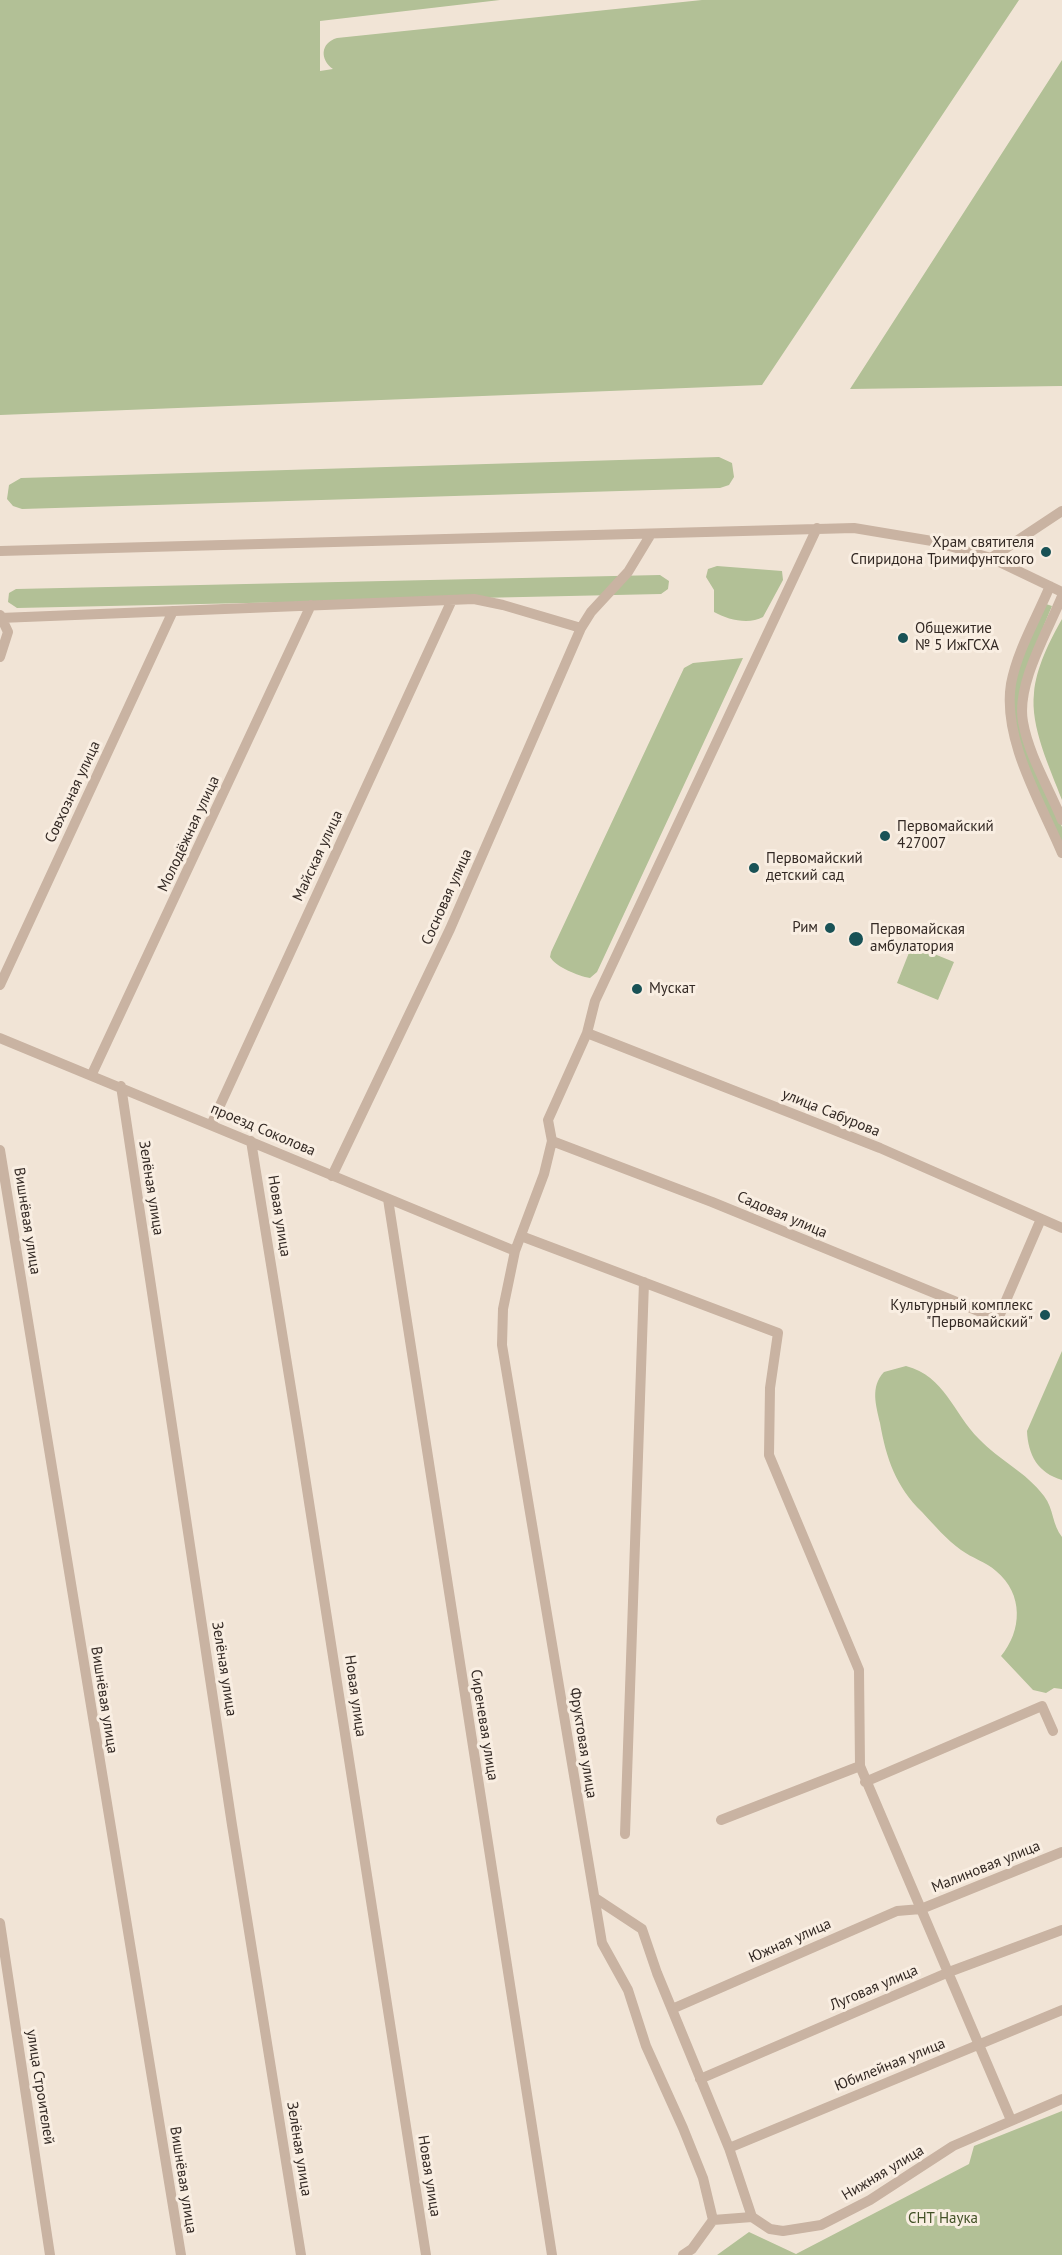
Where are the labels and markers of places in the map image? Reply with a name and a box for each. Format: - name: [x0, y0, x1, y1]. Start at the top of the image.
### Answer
- place label: Храм святителя Спиридона Тримифунтского: [850, 534, 1034, 569]
- marker: Храм святителя Спиридона Тримифунтского: [1039, 545, 1053, 559]
- place label: Общежитие № 5 ИжГСХА: [915, 620, 999, 655]
- marker: Общежитие № 5 ИжГСХА: [896, 631, 910, 645]
- place label: Первомайский 427007: [897, 818, 994, 853]
- marker: Первомайский 427007: [878, 829, 892, 843]
- place label: Первомайский детский сад: [766, 850, 863, 885]
- marker: Первомайский детский сад: [747, 861, 761, 875]
- place label: Рим: [792, 919, 818, 937]
- marker: Рим: [823, 921, 837, 935]
- place label: Первомайская амбулатория: [870, 921, 965, 956]
- marker: Первомайская амбулатория: [847, 930, 865, 948]
- place label: Мускат: [649, 980, 695, 998]
- marker: Мускат: [630, 982, 644, 996]
- place label: Культурный комплекс "Первомайский": [890, 1297, 1033, 1332]
- marker: Культурный комплекс "Первомайский": [1038, 1308, 1052, 1322]

